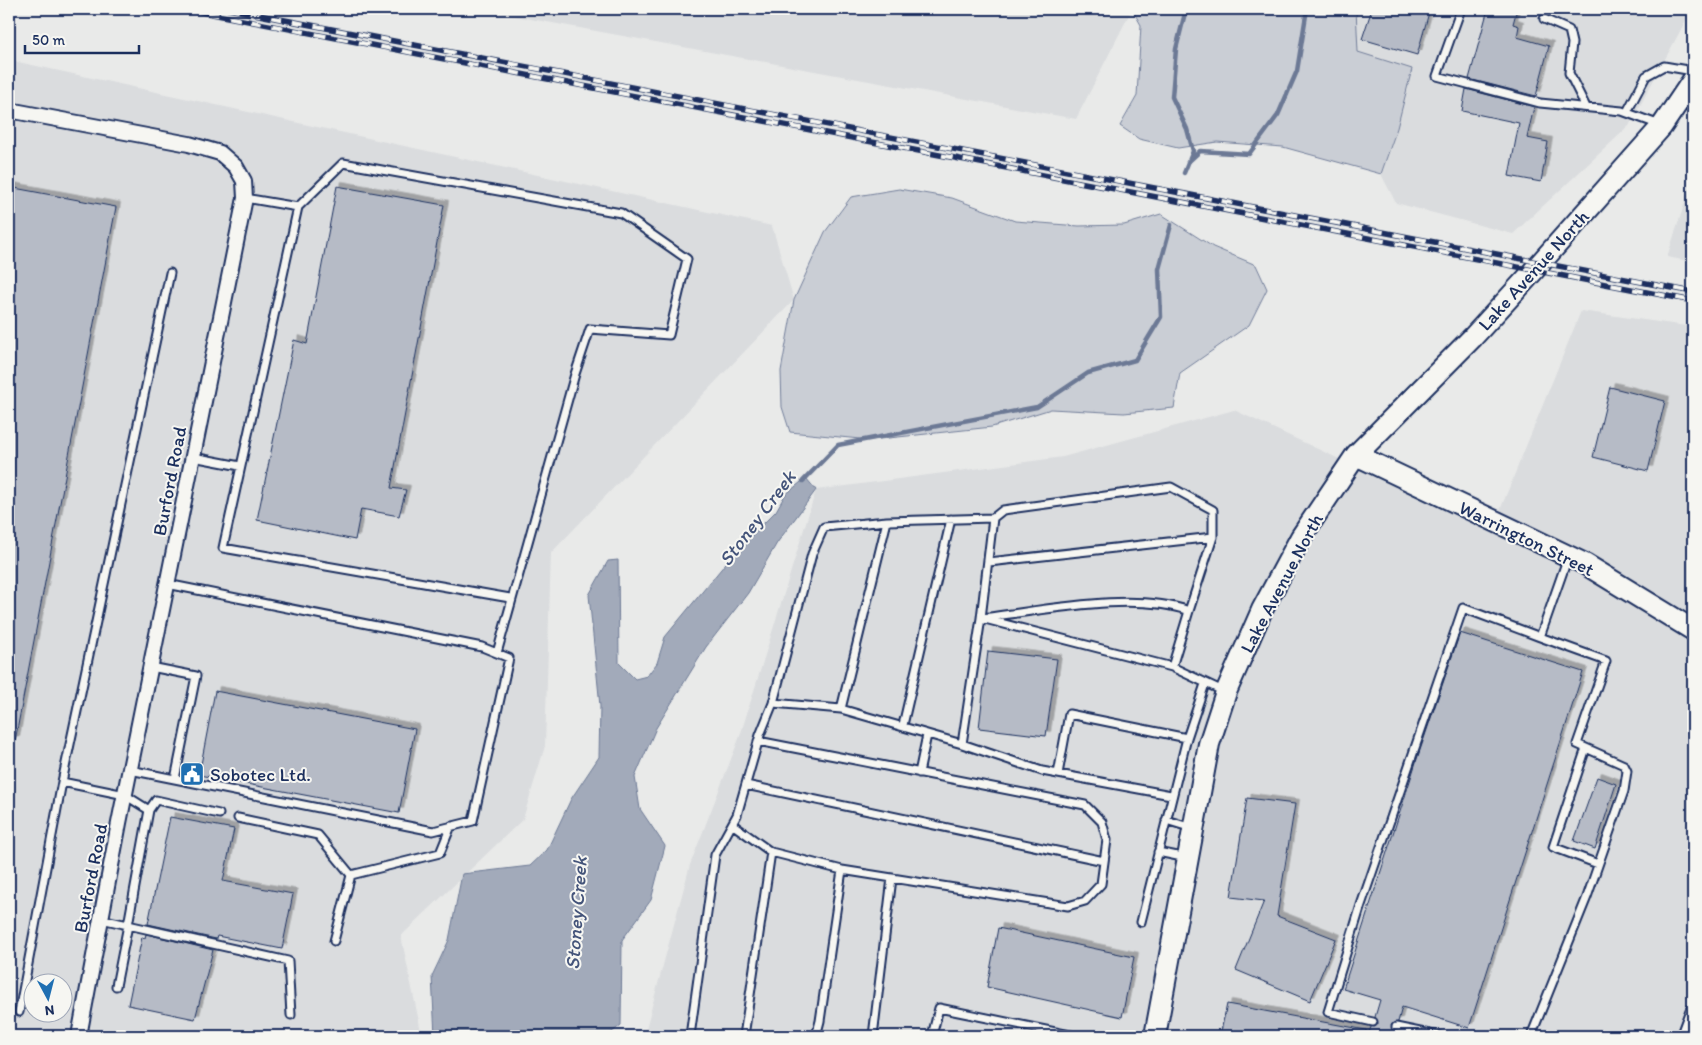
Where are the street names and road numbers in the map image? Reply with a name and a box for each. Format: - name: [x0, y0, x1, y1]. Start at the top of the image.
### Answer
- street label: Lake Avenue North: [1473, 205, 1594, 335]
- street label: Burford Road: [148, 425, 191, 538]
- street label: Warrington Street: [1455, 496, 1598, 581]
- street label: Lake Avenue North: [1235, 510, 1328, 657]
- street label: Burford Road: [69, 822, 112, 935]

